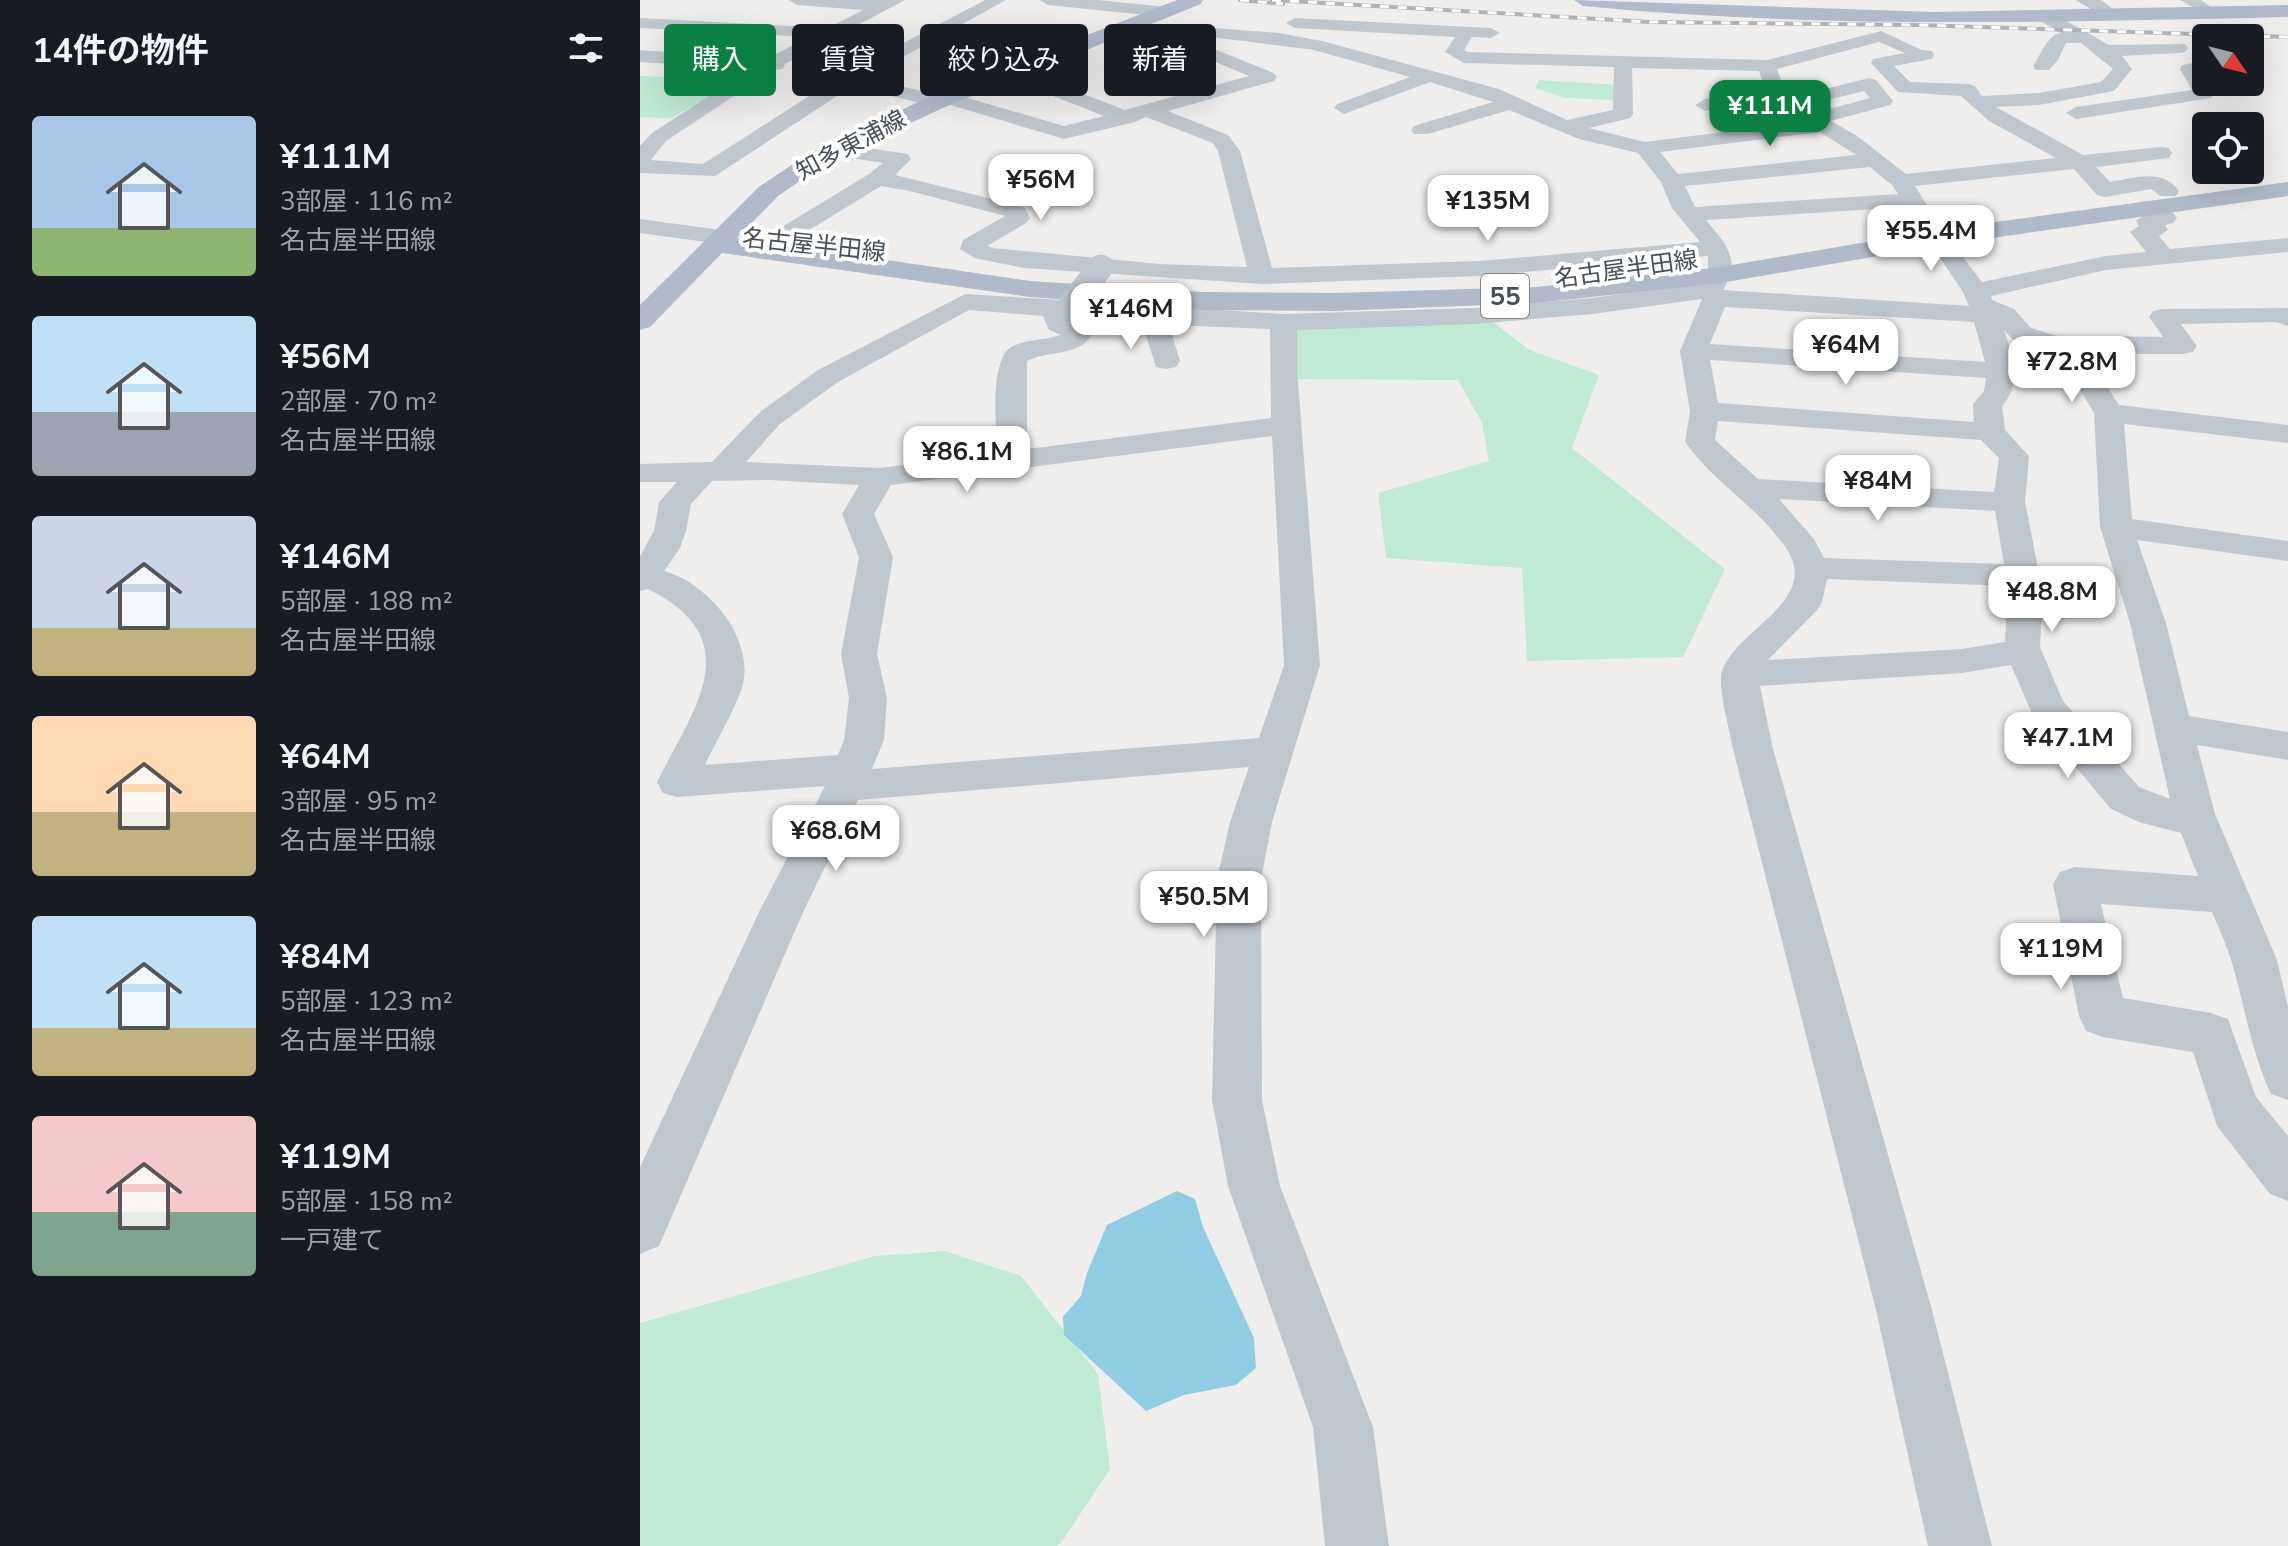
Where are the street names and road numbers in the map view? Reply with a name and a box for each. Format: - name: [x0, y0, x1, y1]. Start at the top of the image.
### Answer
- street label: 知多東浦線: [791, 103, 911, 187]
- street label: 名古屋半田線: [741, 222, 887, 268]
- street label: 名古屋半田線: [1552, 243, 1700, 295]
- road number: 55: [1481, 274, 1529, 318]

